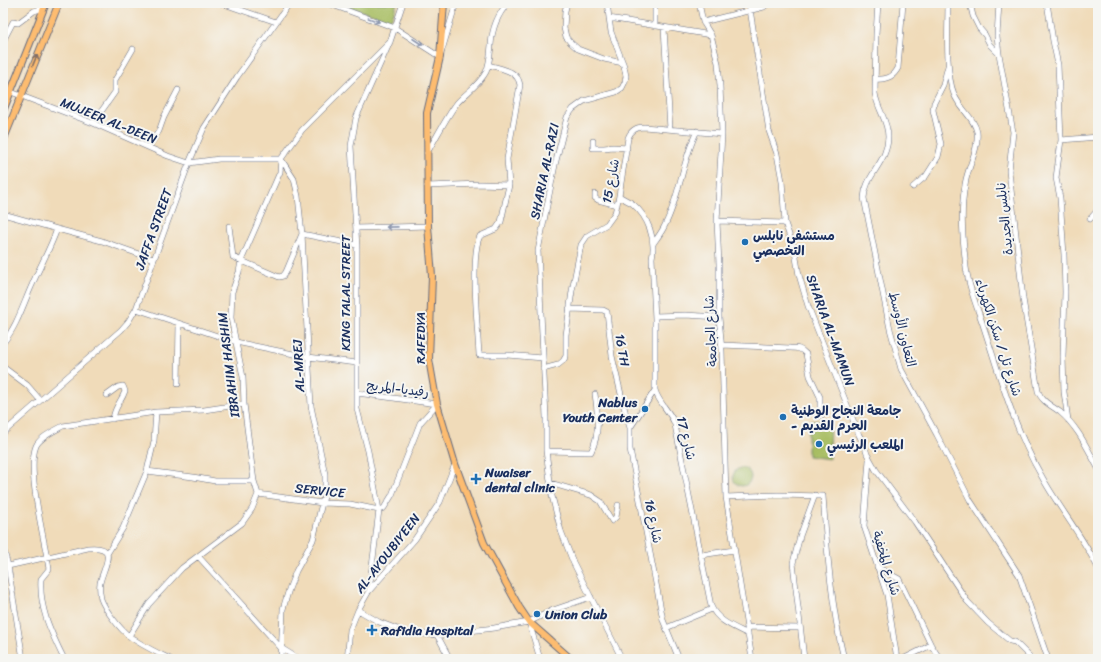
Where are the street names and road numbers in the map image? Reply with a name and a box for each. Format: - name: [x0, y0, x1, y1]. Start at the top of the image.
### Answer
- street label: MUJEER AL-DEEN: [57, 91, 161, 150]
- street label: SHARIA AL-RAZI: [523, 121, 566, 221]
- street label: شارع 15: [595, 157, 626, 205]
- street label: نابلس الجديدة: [989, 181, 1020, 256]
- street label: JAFFA STREET: [128, 185, 179, 274]
- street label: KING TALAL STREET: [334, 234, 357, 351]
- street label: SHARIA AL-MAMUN: [800, 271, 861, 389]
- street label: شارع تل / سكن الكهرباء: [969, 275, 1028, 399]
- street label: التعاون الأوسط: [882, 289, 923, 369]
- street label: شارع الجامعة: [697, 295, 724, 367]
- street label: IBRAHIM HASHIM: [211, 311, 246, 420]
- street label: RAFEDYA: [409, 312, 432, 364]
- street label: 16 TH: [608, 332, 637, 369]
- street label: AL-MREJ: [286, 338, 311, 394]
- street label: رفيديا-المريج: [365, 373, 430, 404]
- street label: شارع 17: [670, 414, 703, 463]
- street label: SERVICE: [294, 476, 347, 505]
- street label: شارع 16: [638, 497, 669, 545]
- street label: AL-AYOUBIYEEN: [348, 508, 426, 599]
- street label: شارع المخفية: [866, 528, 907, 598]

